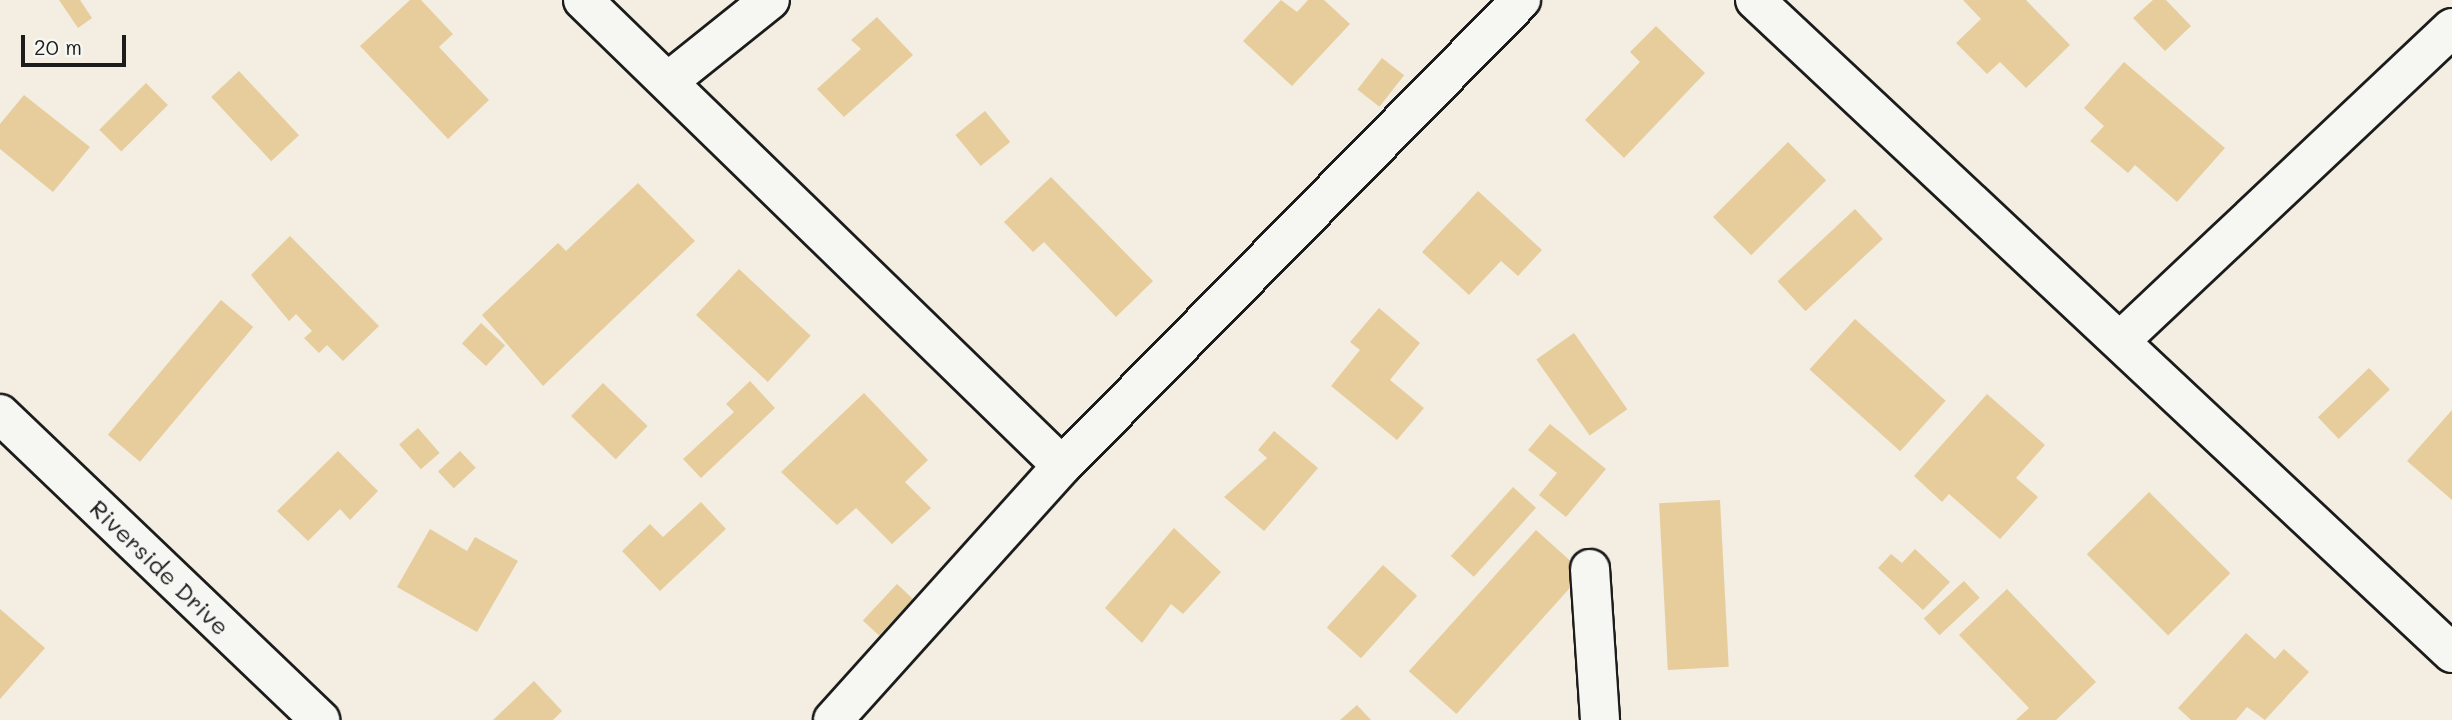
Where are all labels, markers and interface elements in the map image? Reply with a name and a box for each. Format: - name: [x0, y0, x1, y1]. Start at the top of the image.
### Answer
- scale bar: [24, 21, 130, 65]
- text: 20 m: [34, 33, 82, 60]
- street label: Riverside Drive: [84, 493, 236, 641]

